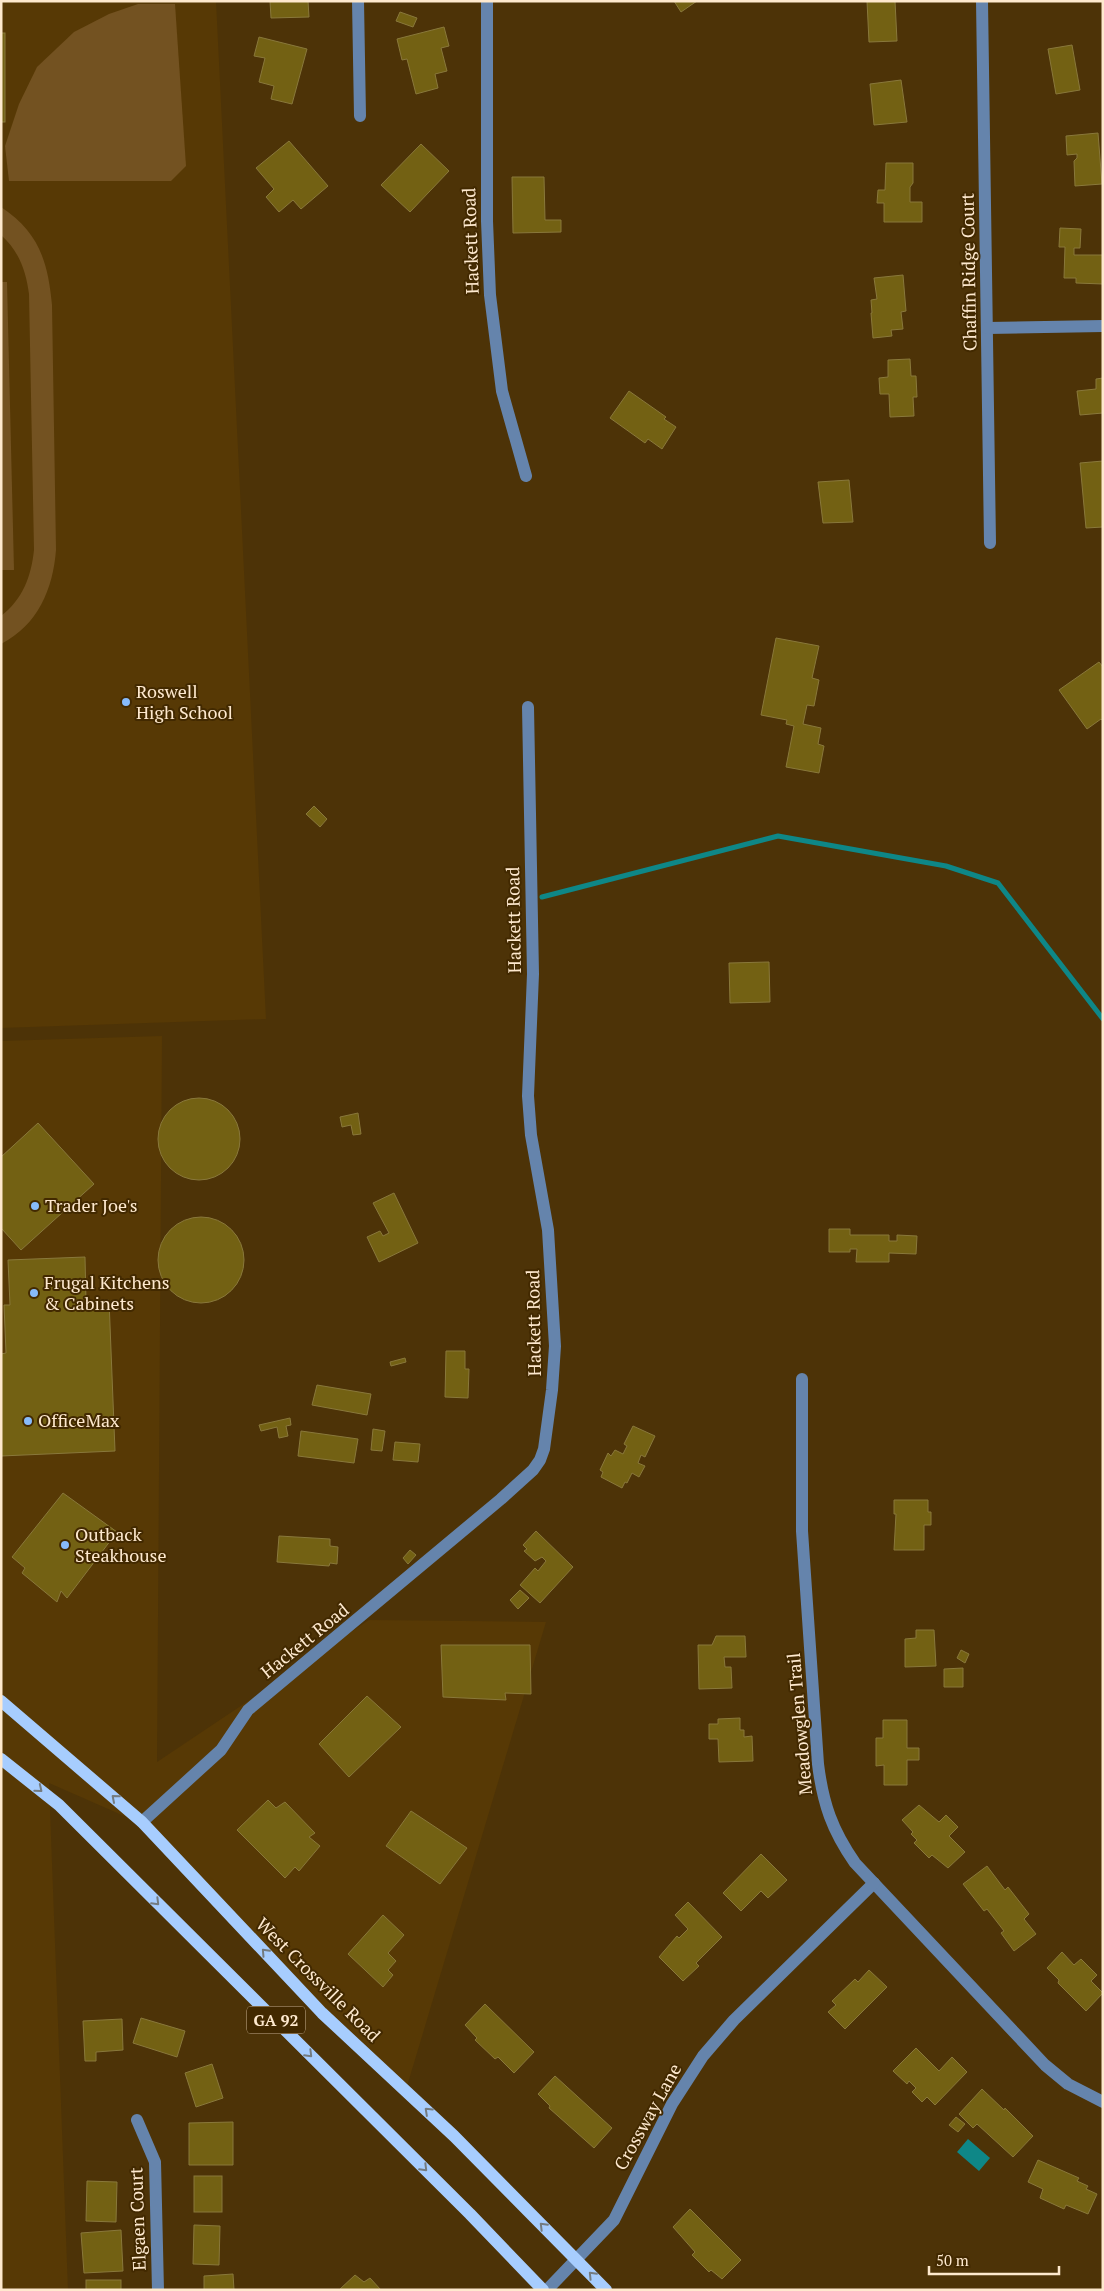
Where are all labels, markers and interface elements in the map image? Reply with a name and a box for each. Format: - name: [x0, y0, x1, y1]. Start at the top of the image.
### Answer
- street label: Hackett Road: [456, 187, 484, 295]
- street label: Chaffin Ridge Court: [955, 192, 981, 351]
- place label: Roswell High School: [136, 679, 233, 724]
- marker: Roswell High School: [120, 696, 132, 708]
- street label: Hackett Road: [500, 867, 526, 974]
- place label: Trader Joe's: [45, 1193, 138, 1217]
- marker: Trader Joe's: [29, 1200, 41, 1212]
- place label: Frugal Kitchens & Cabinets: [44, 1270, 170, 1315]
- street label: Hackett Road: [520, 1270, 546, 1377]
- marker: Frugal Kitchens & Cabinets: [28, 1287, 40, 1299]
- place label: OfficeMax: [38, 1408, 120, 1432]
- marker: OfficeMax: [22, 1415, 34, 1427]
- place label: Outback Steakhouse: [75, 1522, 166, 1567]
- marker: Outback Steakhouse: [59, 1539, 71, 1551]
- street label: Hackett Road: [255, 1597, 353, 1683]
- street label: Meadowglen Trail: [781, 1652, 817, 1796]
- one-way arrow: [34, 1784, 43, 1793]
- one-way arrow: [111, 1795, 120, 1804]
- one-way arrow: [151, 1896, 160, 1905]
- street label: West Crossville Road: [251, 1912, 386, 2047]
- one-way arrow: [262, 1949, 271, 1958]
- road number: GA 92: [247, 2006, 305, 2034]
- one-way arrow: [303, 2048, 312, 2057]
- street label: Crossway Lane: [608, 2059, 686, 2174]
- one-way arrow: [424, 2108, 433, 2117]
- one-way arrow: [418, 2162, 427, 2171]
- street label: Elgaen Court: [123, 2167, 151, 2271]
- one-way arrow: [540, 2222, 549, 2231]
- scale bar: [929, 2244, 1059, 2276]
- text: 50 m: [936, 2250, 969, 2270]
- one-way arrow: [589, 2272, 598, 2281]

